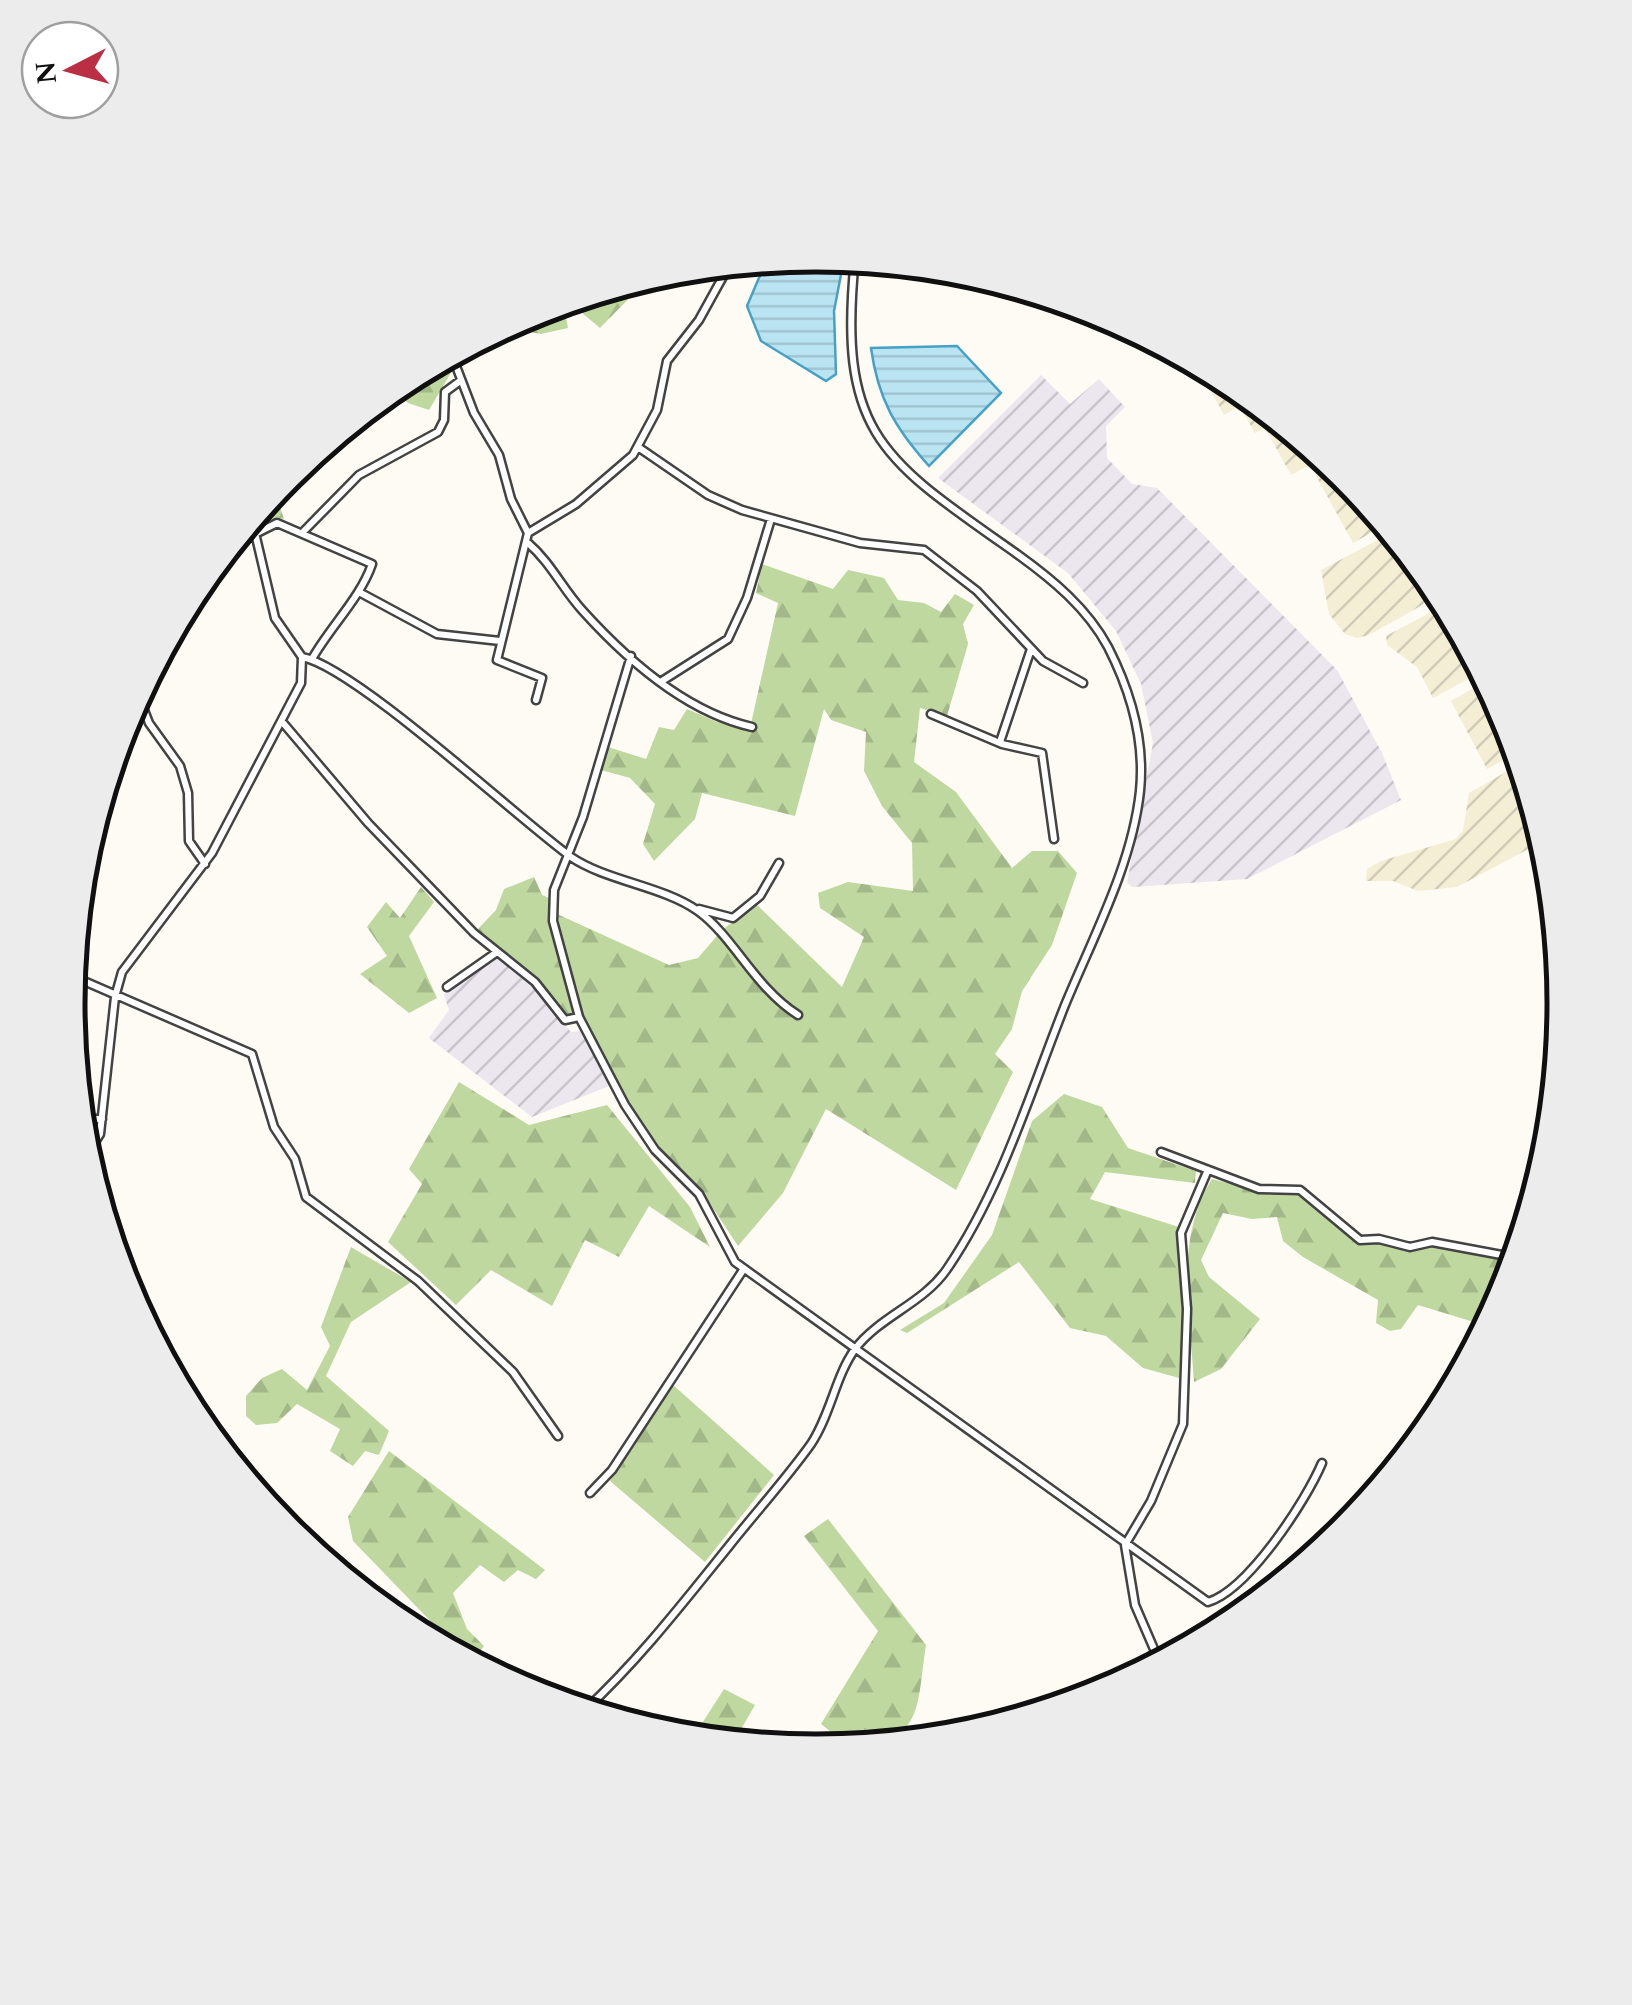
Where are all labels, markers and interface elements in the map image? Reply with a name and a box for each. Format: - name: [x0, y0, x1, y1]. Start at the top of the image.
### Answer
- north arrow: [20, 20, 120, 120]
- text: N: [24, 59, 69, 86]

